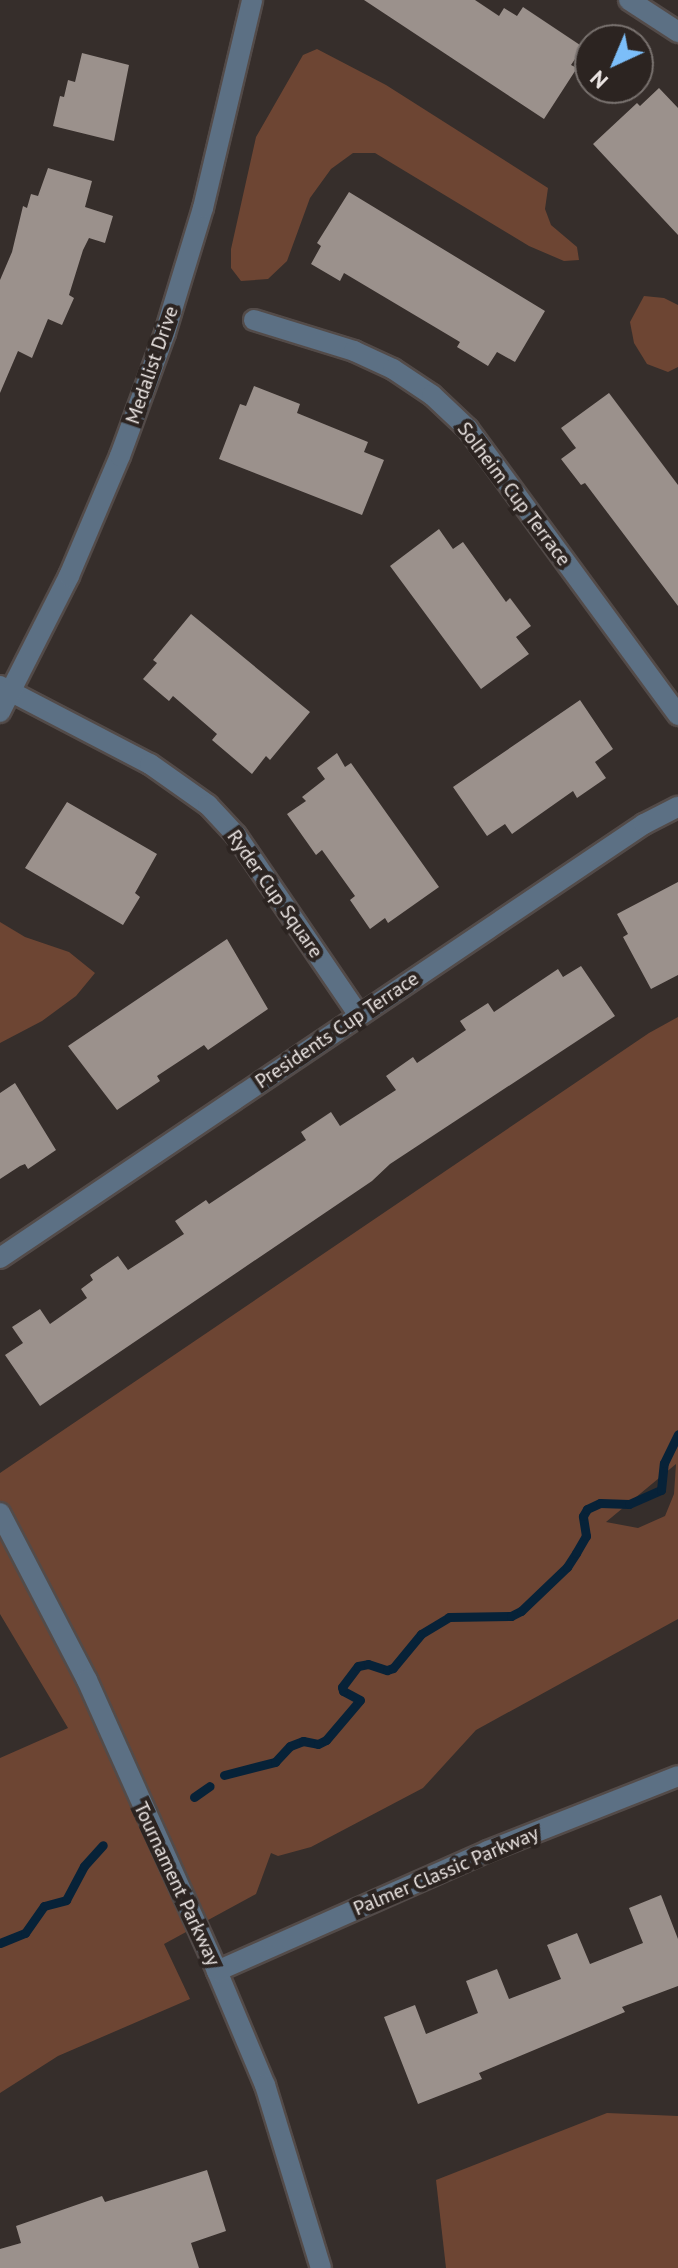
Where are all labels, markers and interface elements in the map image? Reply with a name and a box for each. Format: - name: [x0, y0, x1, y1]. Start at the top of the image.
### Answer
- north arrow: [574, 24, 654, 104]
- text: N: [584, 65, 614, 95]
- street label: Medalist Drive: [121, 303, 183, 427]
- street label: Solheim Cup Terrace: [452, 417, 576, 571]
- street label: Ryder Cup Square: [222, 825, 328, 963]
- street label: Presidents Cup Terrace: [250, 966, 424, 1094]
- street label: Tournament Parkway: [129, 1798, 225, 1970]
- street label: Palmer Classic Parkway: [350, 1821, 542, 1921]

